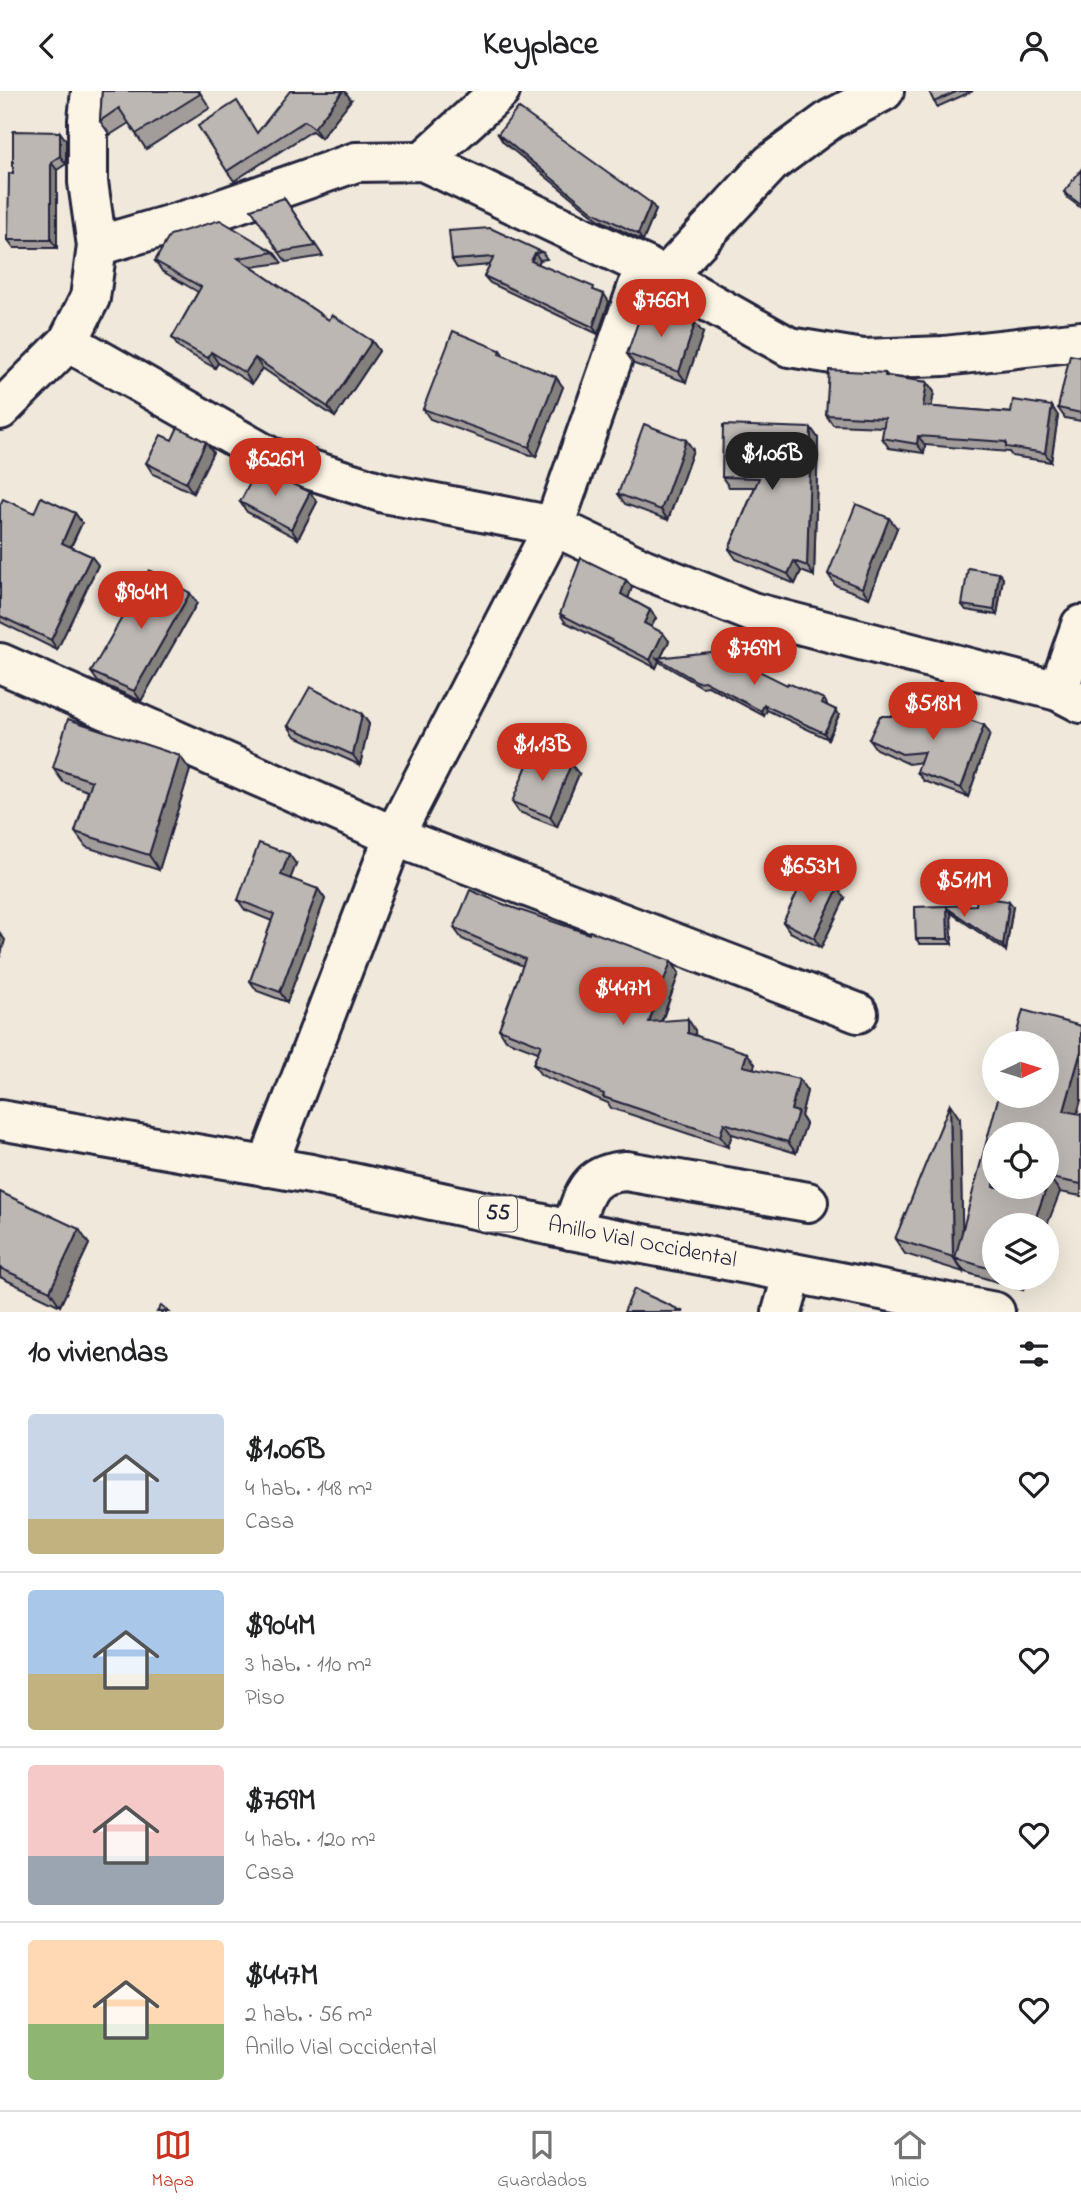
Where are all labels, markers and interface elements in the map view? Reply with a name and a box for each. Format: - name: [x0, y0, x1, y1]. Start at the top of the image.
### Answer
- text: Keyplace: [483, 22, 598, 69]
- icon: back: [28, 27, 66, 65]
- icon: person: [1015, 27, 1053, 65]
- pin: $766M: [612, 279, 710, 339]
- text: $766M: [632, 285, 690, 318]
- pin: $1.06B: [715, 433, 829, 492]
- text: $1.06B: [741, 438, 803, 471]
- pin: $626M: [226, 439, 324, 498]
- text: $626M: [245, 444, 305, 477]
- pin: $904M: [92, 571, 190, 631]
- text: $904M: [114, 577, 168, 610]
- pin: $769M: [705, 627, 803, 687]
- text: $769M: [727, 633, 781, 666]
- pin: $518M: [884, 683, 982, 742]
- text: $518M: [905, 688, 961, 721]
- pin: $1.13B: [485, 723, 599, 783]
- text: $1.13B: [513, 729, 571, 762]
- pin: $653M: [761, 845, 859, 905]
- text: $653M: [780, 851, 840, 884]
- pin: $511M: [915, 859, 1013, 919]
- text: $511M: [936, 865, 992, 898]
- pin: $447M: [574, 967, 672, 1027]
- text: $447M: [595, 973, 651, 1006]
- north arrow: [982, 1031, 1059, 1108]
- map controls: [982, 1031, 1059, 1290]
- button: locate: [982, 1122, 1059, 1199]
- road number: 55: [479, 1197, 517, 1231]
- street label: Anillo Vial Occidental: [545, 1209, 739, 1277]
- button: layers: [982, 1213, 1059, 1290]
- text: 10 viviendas: [28, 1332, 169, 1376]
- icon: filters: [1015, 1335, 1053, 1373]
- text: $1.06B: [245, 1429, 325, 1473]
- icon: home: [84, 1442, 168, 1526]
- icon: heart: [1015, 1465, 1053, 1503]
- text: 4 hab. · 148 m²: [245, 1473, 373, 1506]
- text: Casa: [245, 1506, 294, 1539]
- text: $904M: [245, 1605, 316, 1649]
- icon: home: [84, 1618, 168, 1702]
- icon: heart: [1015, 1641, 1053, 1679]
- text: 3 hab. · 110 m²: [245, 1649, 372, 1682]
- text: Piso: [245, 1682, 285, 1715]
- text: $769M: [245, 1780, 316, 1824]
- icon: home: [84, 1793, 168, 1877]
- icon: heart: [1015, 1816, 1053, 1854]
- text: 4 hab. · 120 m²: [245, 1824, 376, 1857]
- text: Casa: [245, 1857, 294, 1890]
- text: $447M: [245, 1955, 318, 1999]
- icon: home: [84, 1968, 168, 2052]
- icon: heart: [1015, 1991, 1053, 2029]
- text: 2 hab. · 56 m²: [245, 1999, 372, 2032]
- text: Anillo Vial Occidental: [245, 2032, 436, 2065]
- tab: Mapa: [152, 2126, 194, 2195]
- tab: Guardados: [497, 2126, 587, 2195]
- tab: Inicio: [890, 2126, 929, 2195]

